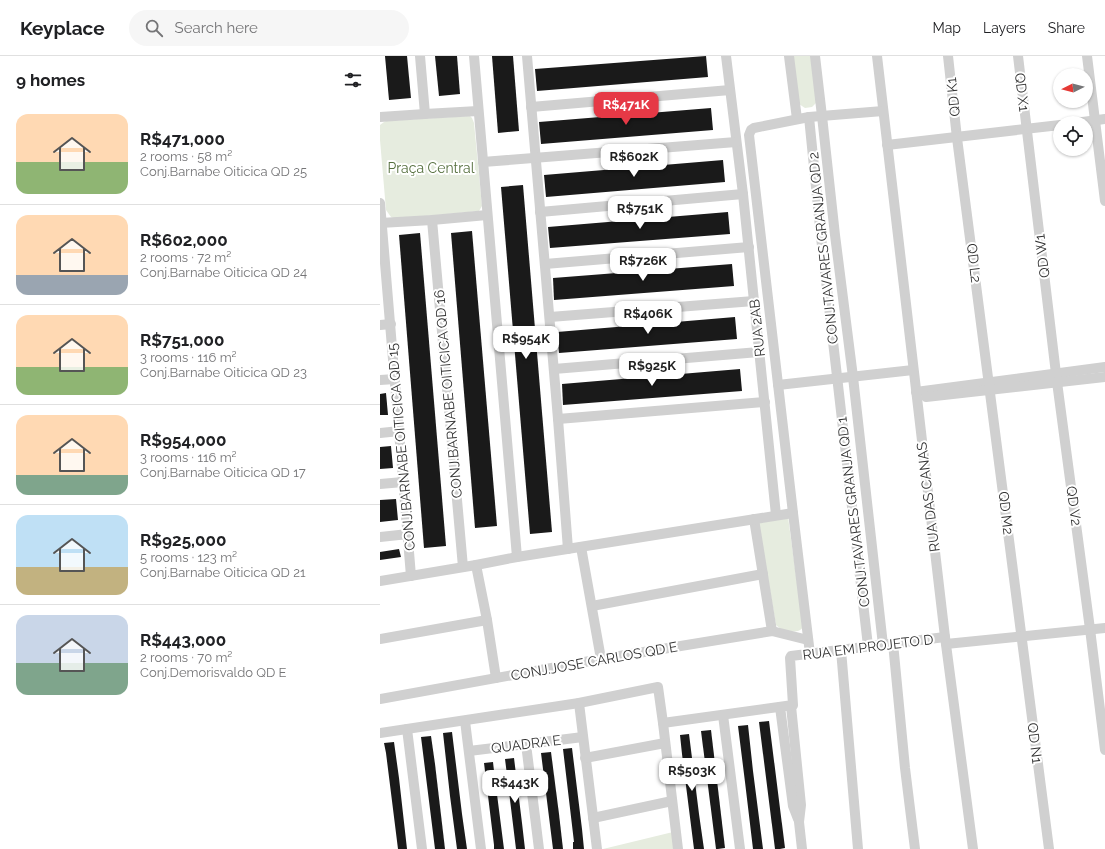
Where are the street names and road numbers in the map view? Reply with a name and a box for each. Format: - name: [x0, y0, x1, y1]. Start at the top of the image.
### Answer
- street label: QD X1: [1012, 72, 1032, 112]
- street label: QD K1: [943, 77, 963, 117]
- street label: CONJ.TAVARES GRANJA QD 2: [805, 151, 841, 345]
- street label: QD W1: [1031, 233, 1053, 279]
- street label: QD L2: [964, 242, 984, 284]
- street label: CONJ.BARNABE OITICICA QD 16: [431, 289, 465, 499]
- street label: RUA 2AB: [746, 298, 768, 358]
- street label: CONJ.BARNABE OITICICA QD 15: [384, 342, 418, 551]
- street label: CONJ.TAVARES GRANJA QD 1: [833, 416, 873, 608]
- street label: RUA DAS CANAS: [913, 441, 943, 553]
- street label: QD V2: [1063, 485, 1085, 527]
- street label: QD M2: [995, 490, 1017, 536]
- street label: RUA EM PROJETO D: [802, 631, 934, 663]
- street label: CONJ.JOSE CARLOS QD E: [509, 638, 679, 684]
- street label: QD N1: [1025, 722, 1045, 764]
- street label: QUADRA E: [490, 732, 562, 756]

